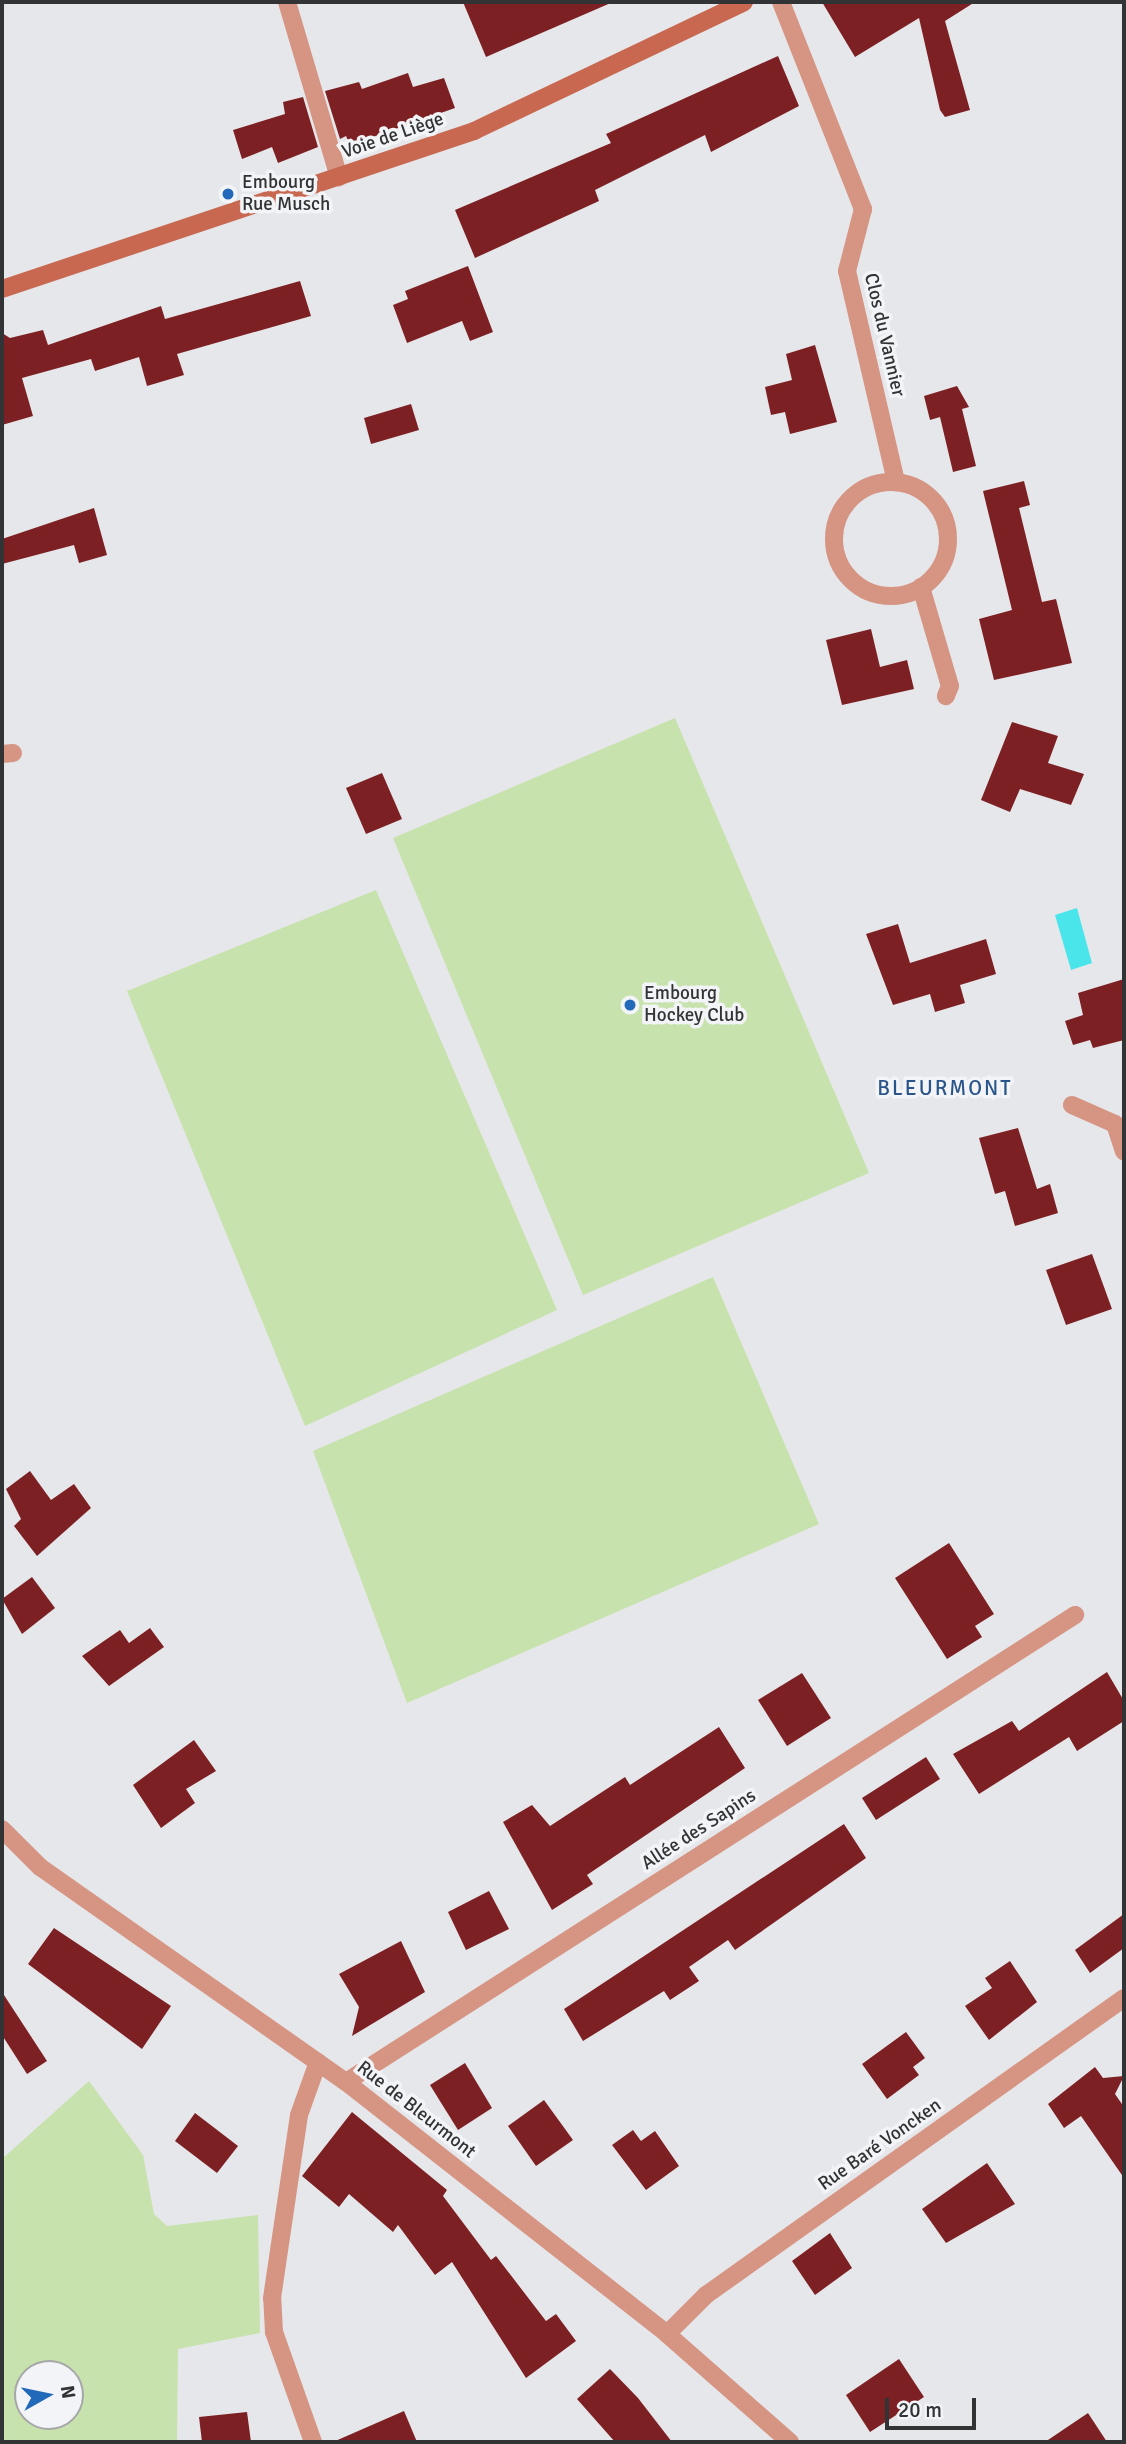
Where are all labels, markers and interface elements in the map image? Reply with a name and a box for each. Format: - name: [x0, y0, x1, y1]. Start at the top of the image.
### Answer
- street label: Voie de Liège: [339, 108, 447, 164]
- place label: Embourg Rue Musch: [242, 172, 330, 216]
- marker: Embourg Rue Musch: [220, 186, 236, 202]
- street label: Clos du Vannier: [859, 271, 909, 399]
- place label: Embourg Hockey Club: [644, 983, 744, 1027]
- marker: Embourg Hockey Club: [622, 997, 638, 1013]
- district label: BLEURMONT: [878, 1075, 1012, 1101]
- street label: Allée des Sapins: [638, 1785, 760, 1875]
- street label: Rue de Bleurmont: [352, 2057, 480, 2163]
- street label: Rue Baré Voncken: [814, 2094, 946, 2196]
- north arrow: [14, 2360, 84, 2430]
- text: N: [55, 2384, 81, 2400]
- scale bar: [888, 2384, 979, 2428]
- text: 20 m: [898, 2397, 942, 2423]

